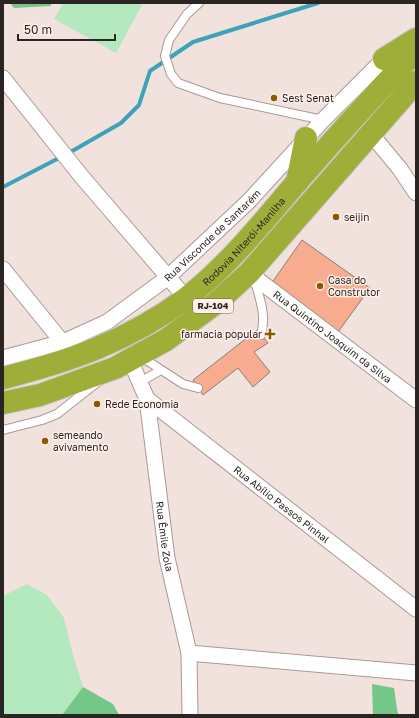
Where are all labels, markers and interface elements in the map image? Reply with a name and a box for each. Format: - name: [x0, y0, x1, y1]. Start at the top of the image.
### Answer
- scale bar: [18, 16, 115, 42]
- text: 50 m: [24, 22, 52, 37]
- place label: Sest Senat: [282, 92, 334, 104]
- marker: Sest Senat: [269, 93, 279, 103]
- street label: Rua Visconde de Santarém: [161, 187, 263, 284]
- street label: Rodovia Niterói-Manilha: [200, 195, 287, 288]
- place label: seijin: [344, 211, 369, 223]
- marker: seijin: [331, 212, 341, 222]
- place label: Casa do Construtor: [328, 274, 380, 298]
- marker: Casa do Construtor: [315, 281, 325, 291]
- street label: Rua Quintino Joaquim da Silva: [271, 288, 394, 385]
- road number: RJ-104: [193, 299, 233, 313]
- place label: farmacia popular: [181, 328, 262, 340]
- marker: farmacia popular: [265, 329, 275, 339]
- place label: Rede Economia: [105, 398, 179, 410]
- marker: Rede Economia: [92, 399, 102, 409]
- place label: semeando avivamento: [53, 429, 108, 453]
- marker: semeando avivamento: [40, 436, 50, 446]
- street label: Rua Abílio Passos Pinhal: [232, 463, 332, 545]
- street label: Rua Êmile Zola: [154, 501, 176, 572]

